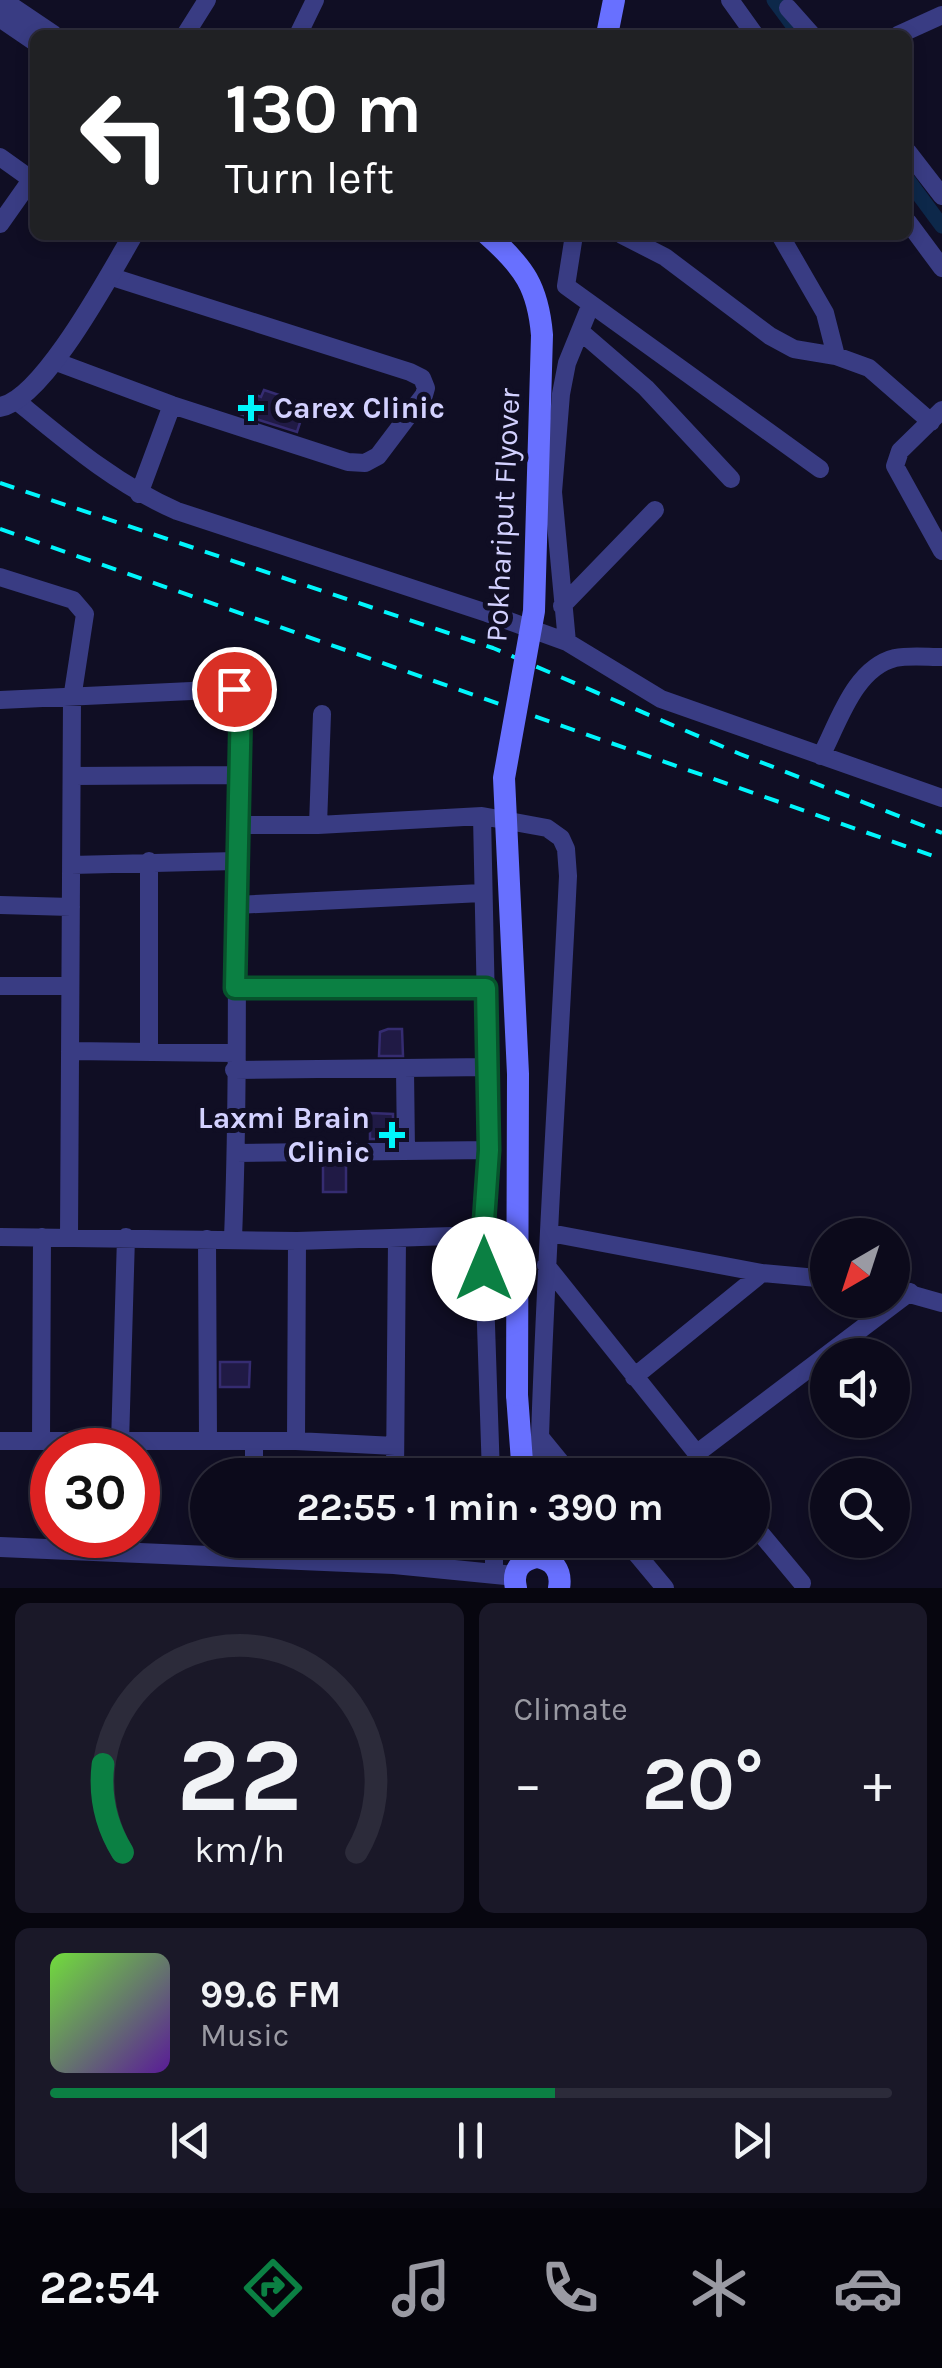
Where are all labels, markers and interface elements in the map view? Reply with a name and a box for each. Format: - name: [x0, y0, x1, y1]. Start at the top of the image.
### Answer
- text: 130 m: [225, 68, 422, 150]
- icon: left: [60, 70, 190, 200]
- text: Turn left: [225, 152, 394, 204]
- street label: Pokhariput Flyover: [478, 387, 528, 643]
- place label: Carex Clinic: [274, 390, 445, 426]
- marker: Carex Clinic: [238, 395, 264, 421]
- pin: [192, 647, 277, 732]
- icon: arrive: [207, 662, 262, 717]
- place label: Laxmi Brain Clinic: [198, 1100, 370, 1170]
- marker: Laxmi Brain Clinic: [379, 1122, 405, 1148]
- position arrow: [432, 1217, 536, 1321]
- north arrow: [810, 1218, 910, 1318]
- map controls: [810, 1218, 910, 1558]
- button: sound: [810, 1338, 910, 1438]
- speed limit sign: 30: [30, 1428, 160, 1558]
- button: search: [810, 1458, 910, 1558]
- text: 22:55 · 1 min · 390 m: [296, 1485, 664, 1530]
- text: Climate: [514, 1691, 628, 1728]
- text: 22: [176, 1715, 302, 1836]
- text: 20°: [642, 1740, 764, 1828]
- text: −: [514, 1752, 542, 1816]
- text: +: [863, 1752, 892, 1816]
- text: km/h: [194, 1829, 285, 1871]
- text: 99.6 FM: [200, 1972, 341, 2017]
- text: Music: [200, 2017, 289, 2054]
- icon: previous: [163, 2113, 218, 2168]
- icon: pause: [443, 2113, 498, 2168]
- icon: next: [724, 2113, 779, 2168]
- icon: directions: [238, 2253, 308, 2323]
- icon: music: [386, 2253, 456, 2323]
- icon: phone: [535, 2253, 605, 2323]
- icon: climate: [684, 2253, 754, 2323]
- icon: car: [833, 2253, 903, 2323]
- text: 22:54: [39, 2262, 159, 2314]

